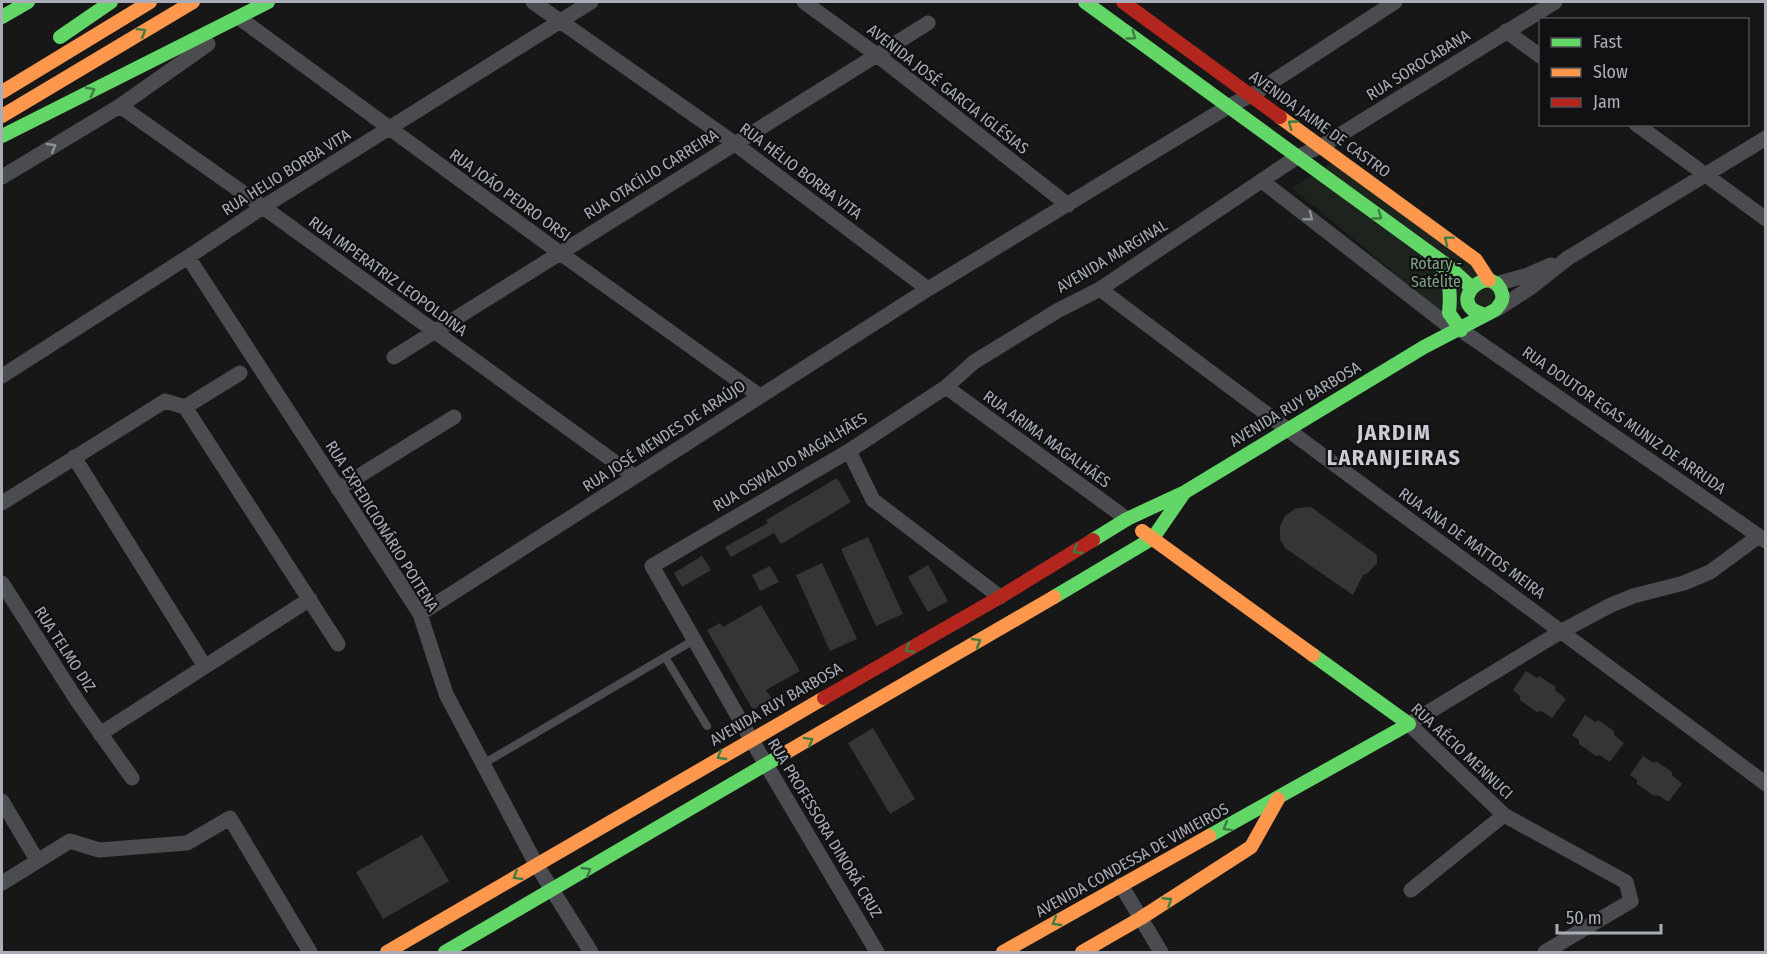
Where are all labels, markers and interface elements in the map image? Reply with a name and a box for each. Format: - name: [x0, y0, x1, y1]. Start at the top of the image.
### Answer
- legend: [1539, 18, 1749, 126]
- street label: AVENIDA JOSÉ GARCIA IGLÉSIAS: [864, 20, 1033, 158]
- street label: RUA SOROCABANA: [1363, 25, 1474, 104]
- one-way arrow: [136, 28, 146, 39]
- one-way arrow: [1126, 29, 1137, 40]
- text: Fast: [1593, 31, 1622, 53]
- text: Slow: [1593, 61, 1628, 83]
- street label: AVENIDA JAIME DE CASTRO: [1246, 67, 1394, 181]
- one-way arrow: [85, 86, 96, 98]
- text: Jam: [1593, 91, 1621, 113]
- street label: RUA HÉLIO BORBA VITA: [736, 119, 866, 223]
- one-way arrow: [1287, 120, 1298, 131]
- street label: RUA HELIO BORBA VITA: [218, 124, 354, 219]
- street label: RUA OTACÍLIO CARREIRA: [580, 125, 722, 223]
- one-way arrow: [46, 143, 56, 154]
- street label: RUA JOÃO PEDRO ORSI: [446, 145, 574, 245]
- one-way arrow: [1372, 209, 1383, 220]
- one-way arrow: [1302, 210, 1313, 221]
- street label: RUA IMPERATRIZ LEOPOLDINA: [305, 212, 471, 340]
- street label: AVENIDA MARGINAL: [1053, 215, 1171, 297]
- one-way arrow: [1444, 236, 1455, 247]
- park label: Rotary - Satélite: [1410, 254, 1462, 291]
- street label: RUA DOUTOR EGAS MUNIZ DE ARRUDA: [1519, 342, 1730, 498]
- street label: AVENIDA RUY BARBOSA: [1226, 357, 1365, 451]
- street label: RUA JOSÉ MENDES DE ARAÚJO: [579, 376, 749, 496]
- street label: RUA ARIMA MAGALHÃES: [980, 386, 1114, 492]
- street label: RUA OSWALDO MAGALHÃES: [710, 408, 870, 516]
- district label: JARDIM LARANJEIRAS: [1327, 419, 1461, 471]
- street label: RUA EXPEDICIONÁRIO POITENA: [322, 437, 443, 615]
- street label: RUA ANA DE MATTOS MEIRA: [1395, 484, 1549, 603]
- one-way arrow: [1073, 543, 1083, 555]
- street label: RUA TELMO DIZ: [30, 603, 100, 695]
- one-way arrow: [971, 638, 981, 649]
- one-way arrow: [905, 642, 915, 653]
- street label: AVENIDA RUY BARBOSA: [706, 658, 846, 750]
- street label: RUA AÉCIO MENNUCI: [1407, 699, 1517, 803]
- street label: RUA PROFESSORA DINORÁ CRUZ: [764, 735, 886, 921]
- one-way arrow: [803, 737, 813, 748]
- one-way arrow: [717, 749, 727, 761]
- street label: AVENIDA CONDESSA DE VIMIEIROS: [1032, 799, 1232, 921]
- one-way arrow: [1223, 820, 1233, 831]
- one-way arrow: [581, 867, 591, 879]
- one-way arrow: [513, 869, 523, 880]
- one-way arrow: [1162, 896, 1172, 908]
- scale bar: [1557, 897, 1660, 935]
- text: 50 m: [1566, 907, 1602, 929]
- one-way arrow: [1052, 915, 1062, 926]

